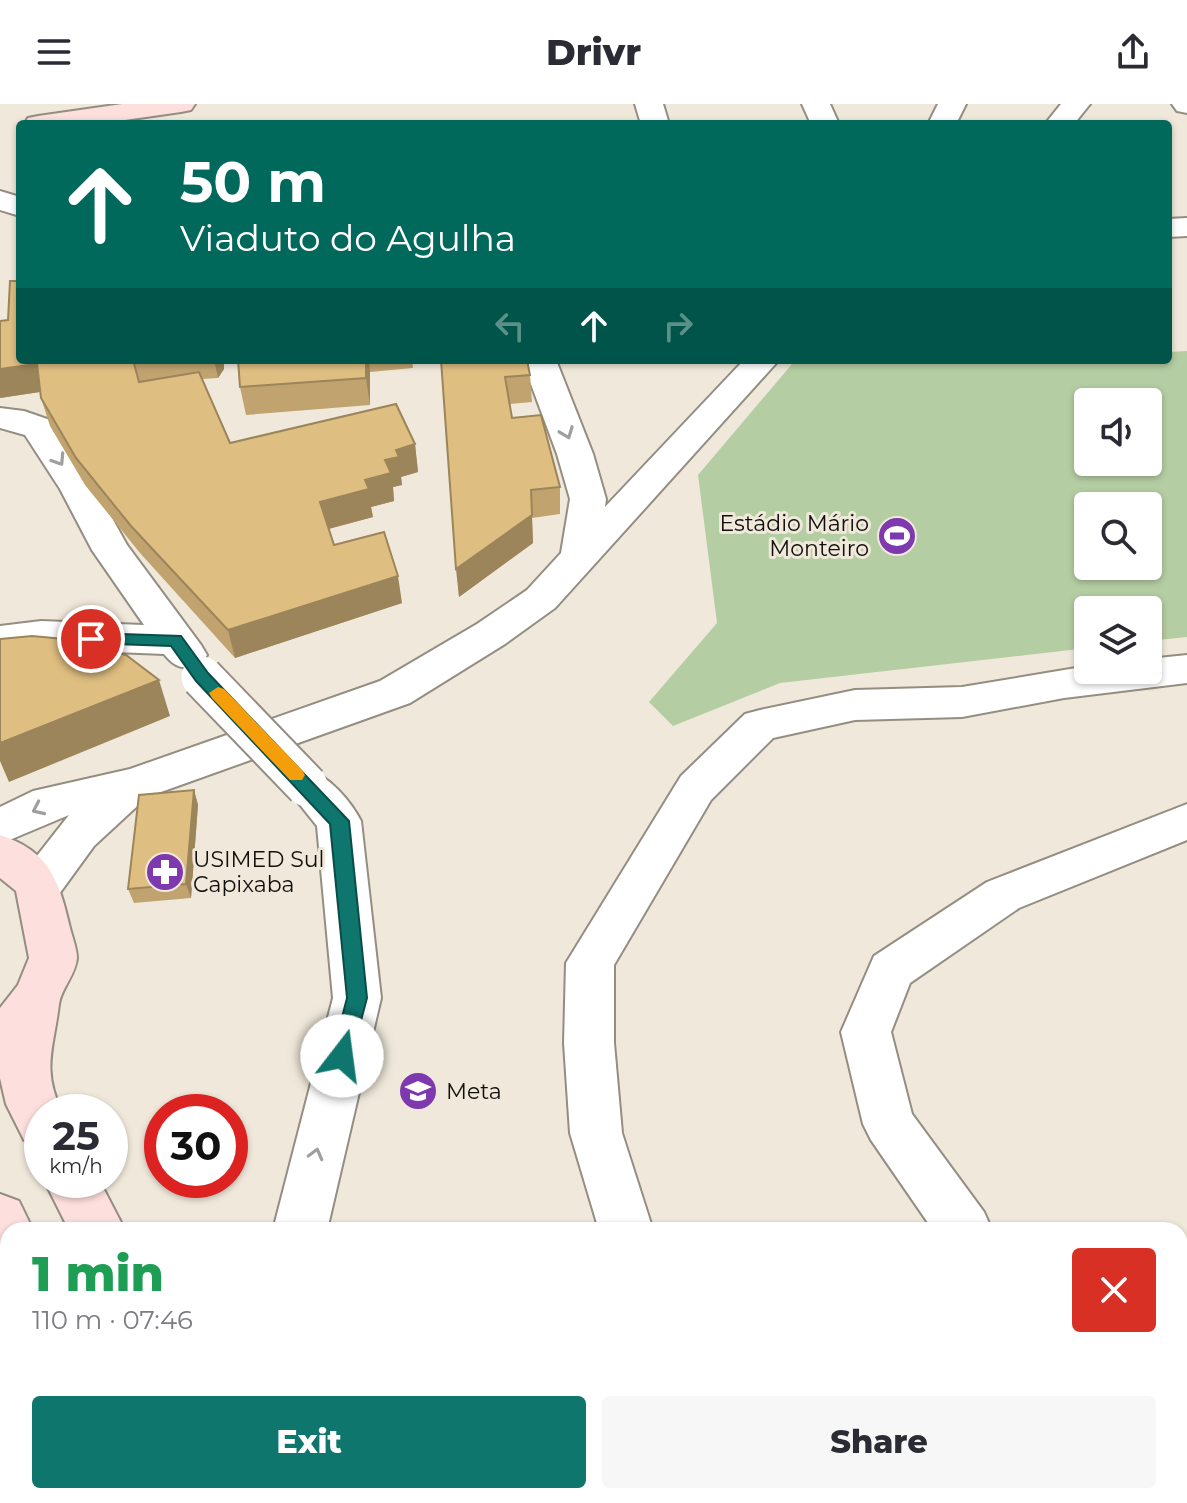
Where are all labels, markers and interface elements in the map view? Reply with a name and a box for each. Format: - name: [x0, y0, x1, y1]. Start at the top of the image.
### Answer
- icon: menu: [32, 30, 76, 74]
- text: Drivr: [546, 30, 641, 74]
- icon: share: [1111, 30, 1155, 74]
- text: 50 m: [180, 148, 326, 216]
- icon: ahead: [48, 152, 152, 256]
- text: Viaduto do Agulha: [180, 216, 516, 260]
- icon: left: [488, 304, 532, 348]
- icon: ahead: [572, 304, 616, 348]
- icon: right: [656, 304, 700, 348]
- map controls: [1074, 388, 1162, 684]
- button: sound: [1074, 388, 1162, 476]
- one-way arrow: [557, 425, 574, 439]
- one-way arrow: [49, 451, 64, 466]
- button: search: [1074, 492, 1162, 580]
- place label: Estádio Mário Monteiro: [719, 510, 869, 562]
- sports icon: Estádio Mário Monteiro: [876, 515, 918, 557]
- button: layers: [1074, 596, 1162, 684]
- pin: [57, 605, 125, 673]
- icon: arrive: [69, 617, 113, 661]
- one-way arrow: [31, 799, 46, 815]
- place label: USIMED Sul Capixaba: [193, 846, 325, 898]
- pharmacy icon: USIMED Sul Capixaba: [144, 851, 186, 893]
- position arrow: [300, 1014, 384, 1098]
- school or university icon: Meta: [397, 1070, 439, 1112]
- place label: Meta: [446, 1078, 502, 1105]
- speed limit sign: 30: [144, 1094, 248, 1198]
- text: 25: [52, 1111, 100, 1160]
- one-way arrow: [307, 1147, 324, 1161]
- text: km/h: [49, 1154, 103, 1178]
- text: 1 min: [32, 1245, 164, 1303]
- button: close: [1072, 1248, 1156, 1332]
- text: 110 m · 07:46: [32, 1304, 193, 1336]
- button: Exit: [32, 1396, 586, 1488]
- button: Share: [602, 1396, 1156, 1488]

